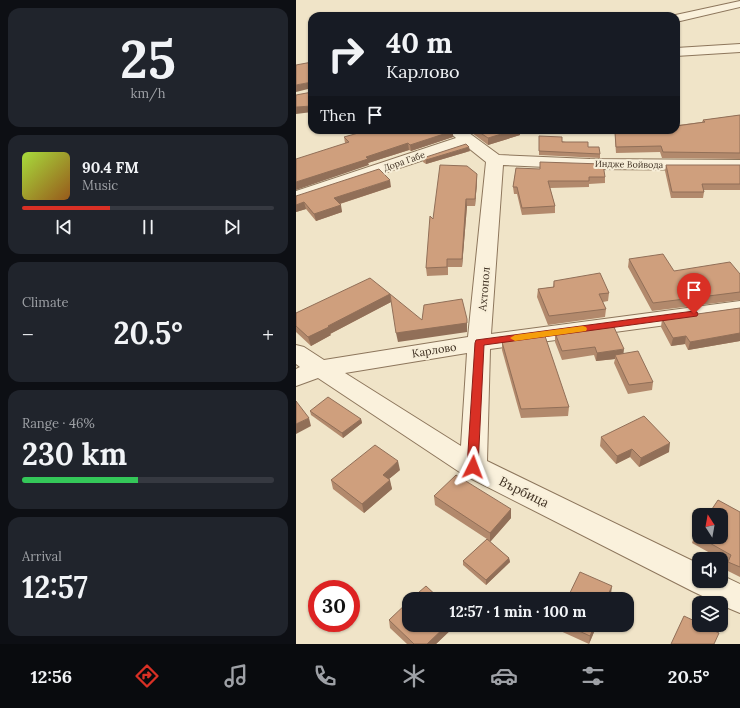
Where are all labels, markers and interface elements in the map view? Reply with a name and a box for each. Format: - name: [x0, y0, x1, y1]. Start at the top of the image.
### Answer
- text: 40 m: [386, 25, 452, 61]
- text: 25: [120, 26, 176, 92]
- icon: right: [320, 28, 372, 80]
- text: Карлово: [386, 60, 459, 83]
- text: km/h: [130, 85, 166, 102]
- icon: arrive: [364, 104, 386, 126]
- text: Then: [320, 106, 356, 125]
- street label: Дора Габе: [382, 149, 426, 173]
- text: 90.4 FM: [82, 158, 139, 177]
- street label: Индже Войвода: [595, 158, 664, 170]
- text: Music: [82, 177, 118, 194]
- icon: previous: [53, 216, 75, 238]
- icon: pause: [137, 216, 159, 238]
- icon: next: [221, 216, 243, 238]
- street label: Ахтопол: [475, 266, 493, 313]
- pin: [677, 273, 711, 314]
- icon: arrive: [683, 279, 705, 301]
- text: Climate: [22, 294, 69, 311]
- text: 20.5°: [113, 314, 183, 352]
- text: −: [22, 320, 34, 348]
- text: +: [262, 320, 274, 348]
- street label: Карлово: [411, 340, 457, 360]
- text: Range · 46%: [22, 415, 95, 432]
- text: 230 km: [22, 435, 127, 473]
- position arrow: [452, 446, 494, 488]
- street label: Върбица: [496, 473, 552, 511]
- north arrow: [692, 508, 728, 544]
- map controls: [692, 508, 728, 632]
- text: Arrival: [22, 548, 62, 565]
- button: sound: [692, 552, 728, 588]
- text: 12:57: [22, 568, 88, 606]
- speed limit sign: 30: [308, 580, 360, 632]
- button: layers: [692, 596, 728, 632]
- text: 12:57 · 1 min · 100 m: [450, 602, 586, 621]
- icon: directions: [133, 662, 161, 690]
- icon: music: [222, 662, 250, 690]
- icon: phone: [311, 662, 339, 690]
- icon: climate: [400, 662, 428, 690]
- icon: car: [490, 662, 518, 690]
- icon: filters: [579, 662, 607, 690]
- text: 12:56: [31, 665, 72, 688]
- text: 20.5°: [668, 665, 709, 688]

